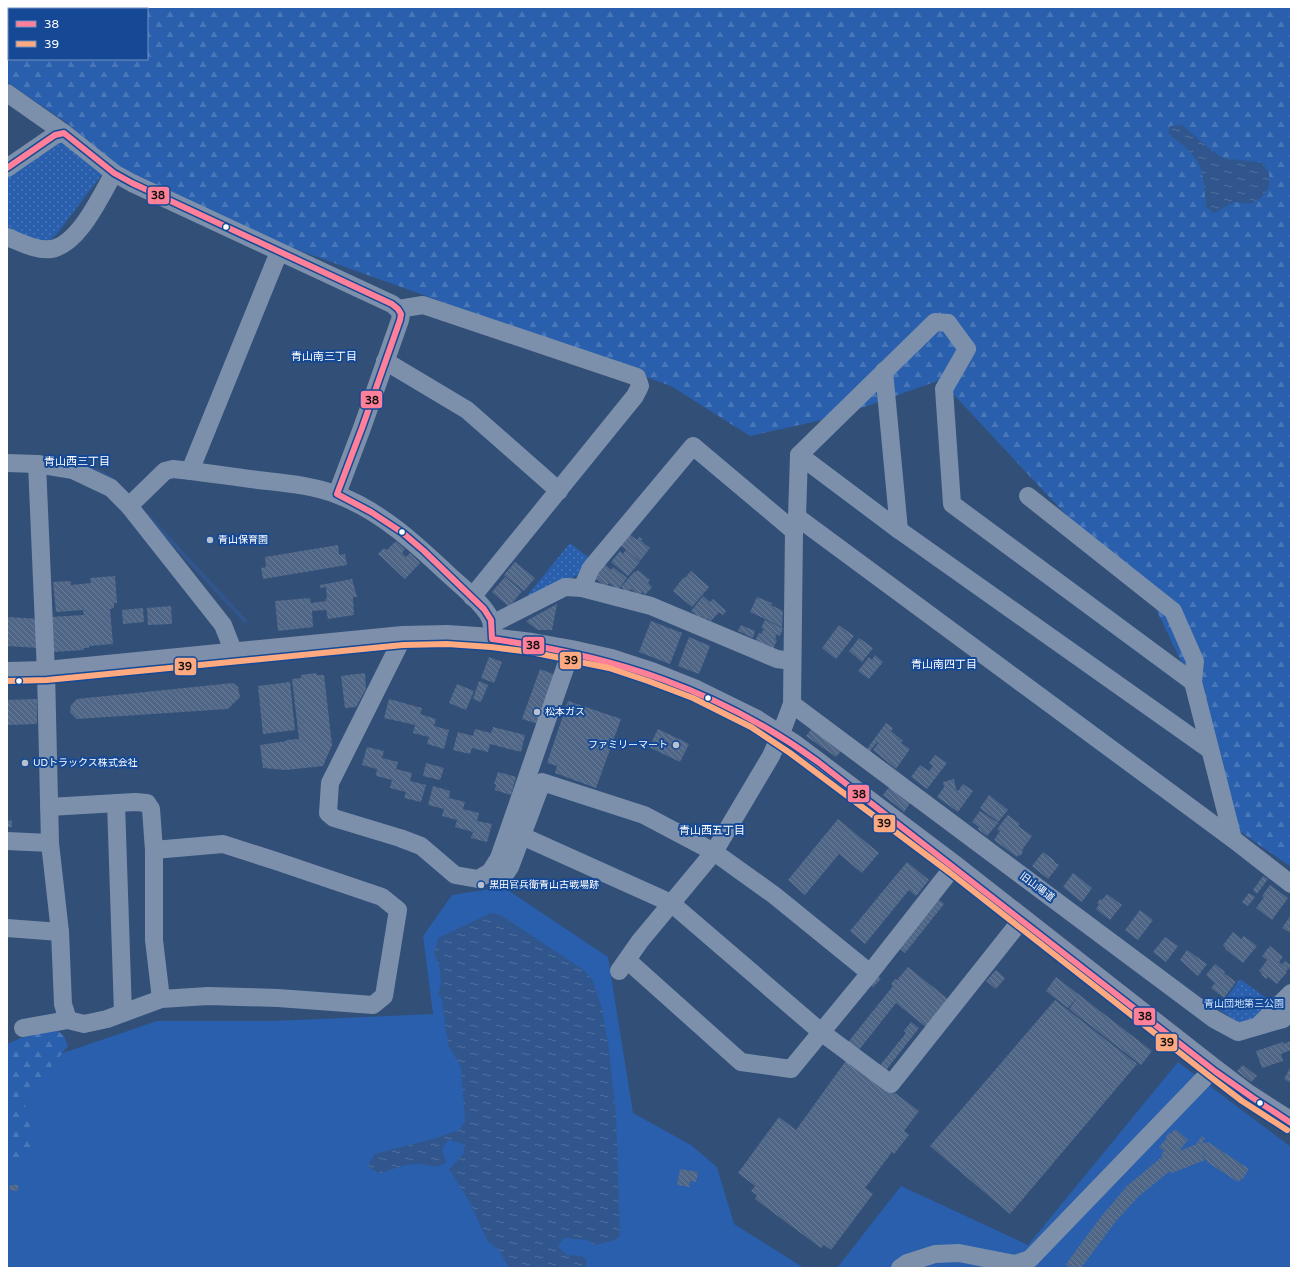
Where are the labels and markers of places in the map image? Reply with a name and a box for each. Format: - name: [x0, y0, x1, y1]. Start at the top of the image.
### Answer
- unlabelled marker: [221, 222, 231, 232]
- unlabelled marker: [397, 527, 407, 537]
- place label: 青山保育園: [218, 534, 268, 546]
- marker: 青山保育園: [205, 535, 215, 545]
- unlabelled marker: [14, 676, 24, 686]
- unlabelled marker: [703, 693, 713, 703]
- place label: 松本ガス: [545, 706, 585, 718]
- marker: 松本ガス: [532, 707, 542, 717]
- place label: ファミリーマート: [588, 739, 668, 751]
- marker: ファミリーマート: [671, 740, 681, 750]
- place label: UDトラックス株式会社: [33, 757, 138, 769]
- marker: UDトラックス株式会社: [20, 758, 30, 768]
- place label: 黒田官兵衛青山古戦場跡: [489, 879, 599, 891]
- marker: 黒田官兵衛青山古戦場跡: [476, 880, 486, 890]
- unlabelled marker: [1255, 1098, 1265, 1108]

